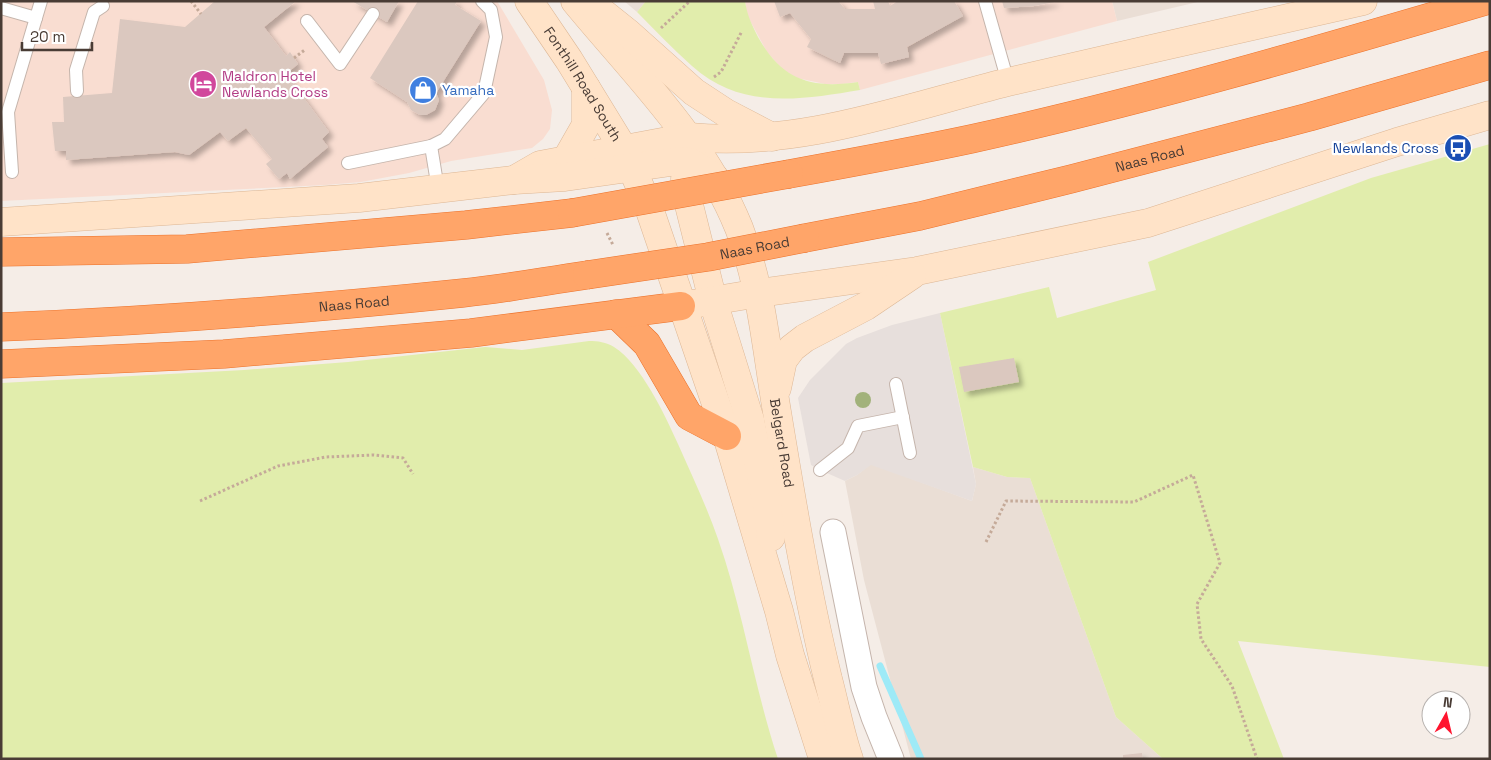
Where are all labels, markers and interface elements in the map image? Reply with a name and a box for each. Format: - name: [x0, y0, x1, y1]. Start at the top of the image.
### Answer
- scale bar: [22, 20, 92, 52]
- street label: Fonthill Road South: [540, 23, 626, 145]
- text: 20 m: [30, 27, 65, 46]
- place label: Maldron Hotel Newlands Cross: [222, 67, 328, 101]
- hotel icon: Maldron Hotel Newlands Cross: [188, 69, 218, 99]
- shop icon: Yamaha: [408, 75, 438, 105]
- place label: Yamaha: [442, 81, 494, 99]
- bus stop icon: Newlands Cross: [1443, 133, 1473, 163]
- place label: Newlands Cross: [1333, 139, 1439, 157]
- street label: Naas Road: [1113, 141, 1186, 176]
- street label: Naas Road: [718, 232, 791, 263]
- street label: Naas Road: [318, 291, 390, 316]
- street label: Belgard Road: [766, 397, 798, 489]
- north arrow: [1421, 690, 1471, 740]
- text: N: [1442, 693, 1454, 712]

